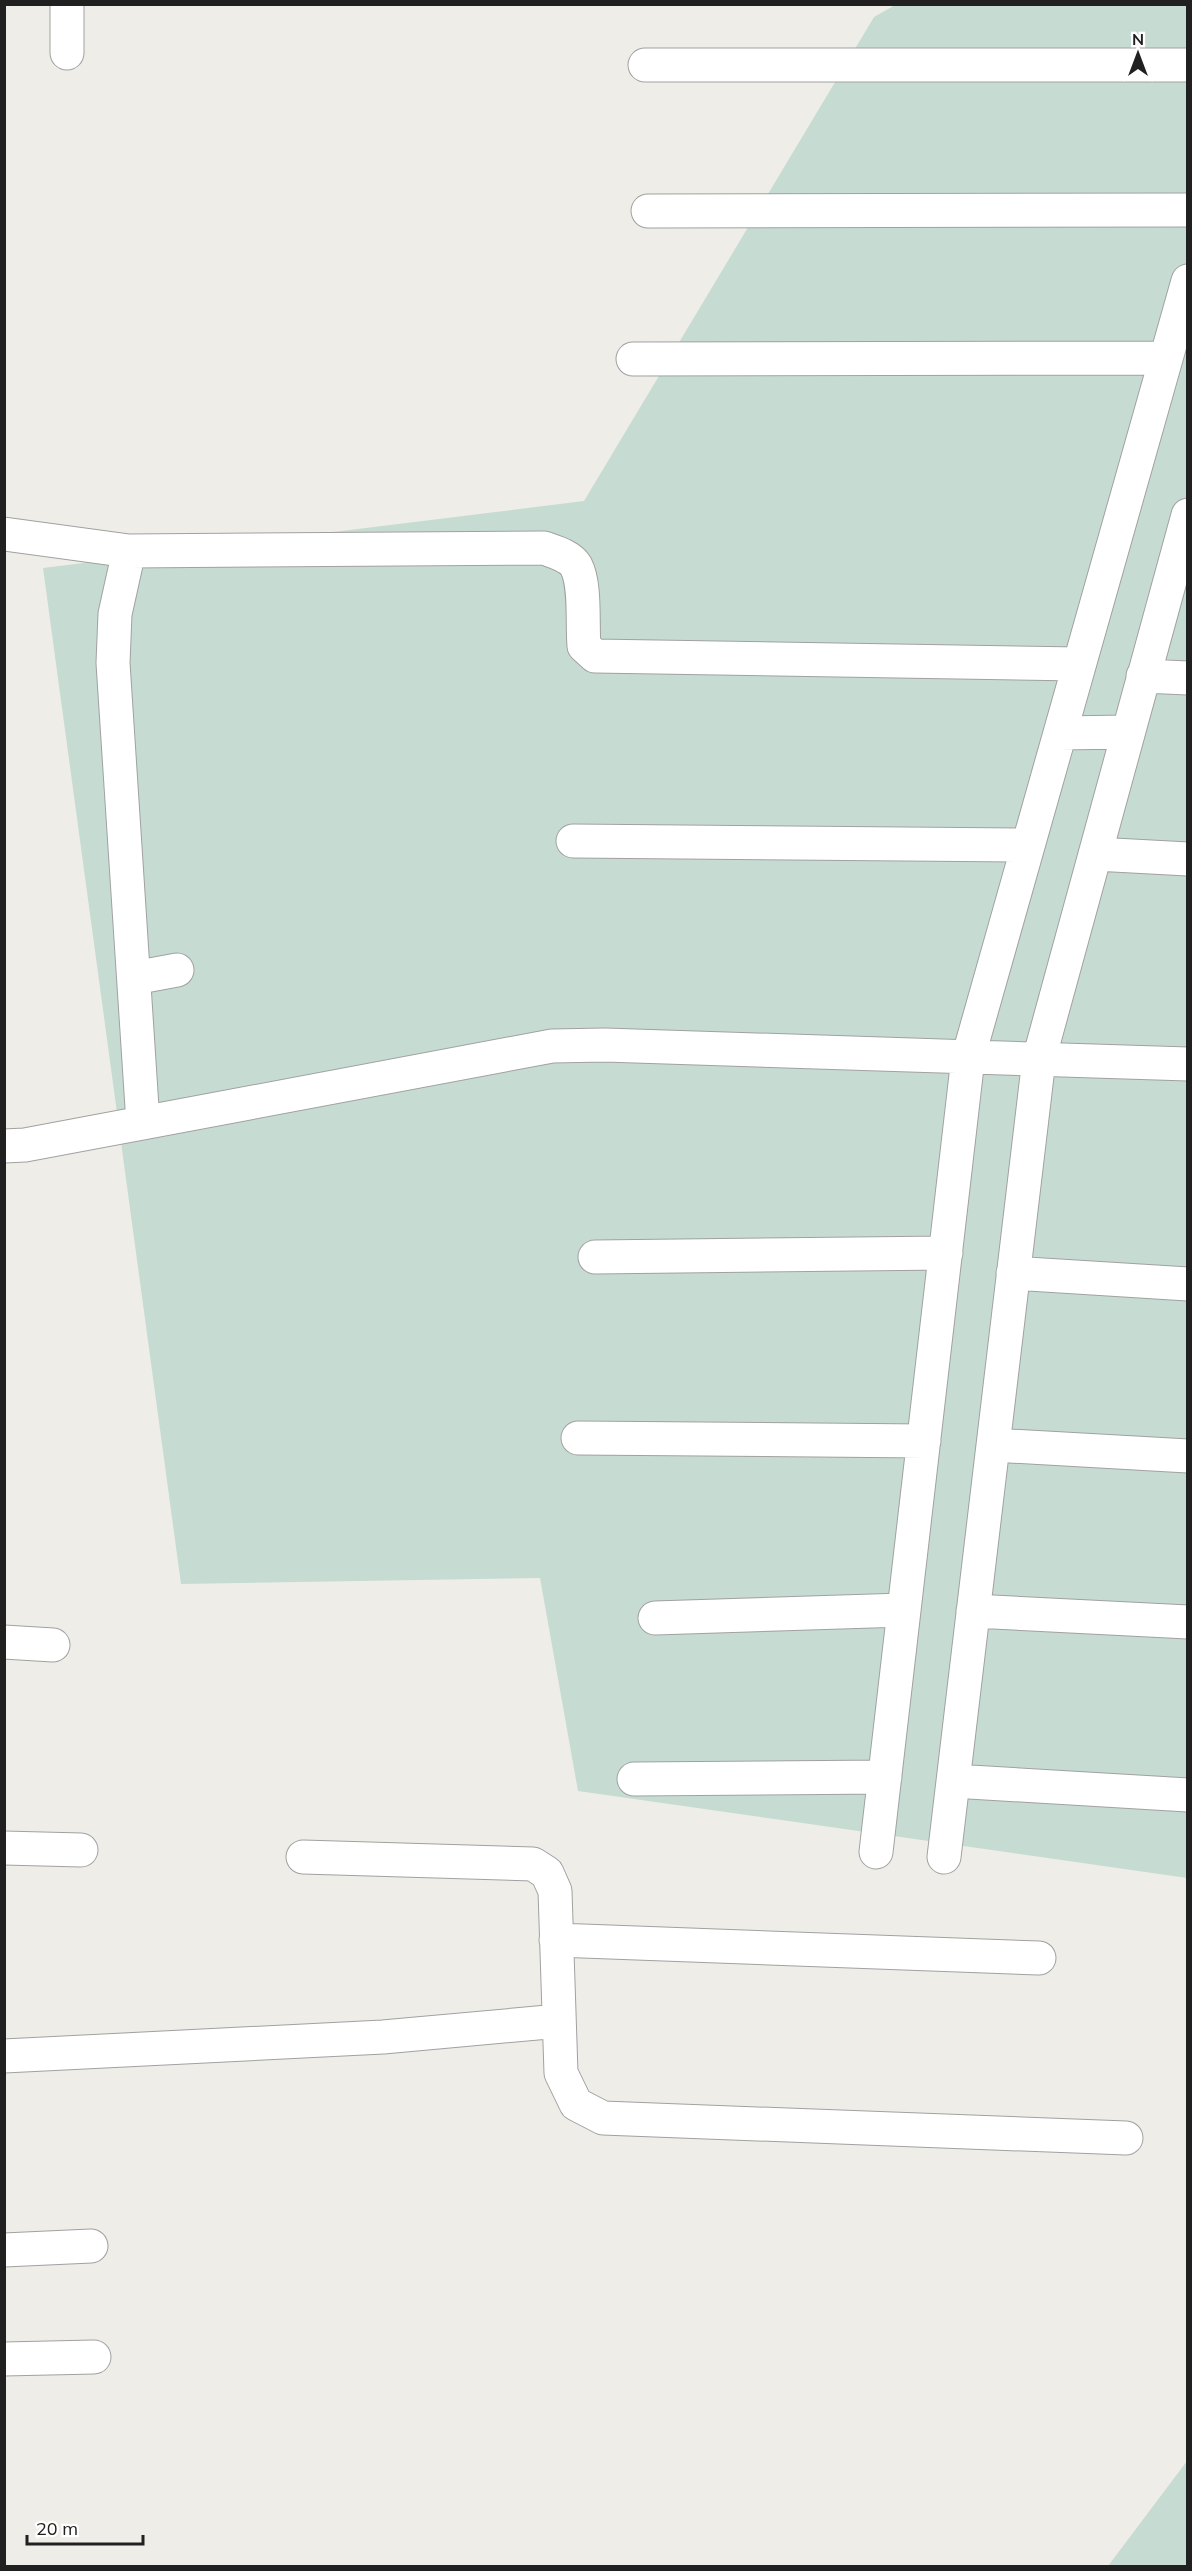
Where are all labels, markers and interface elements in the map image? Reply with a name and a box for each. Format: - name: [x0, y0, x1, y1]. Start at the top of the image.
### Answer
- north arrow: [1108, 24, 1168, 84]
- text: N: [1132, 29, 1144, 49]
- scale bar: [27, 2508, 142, 2546]
- text: 20 m: [36, 2517, 78, 2540]

